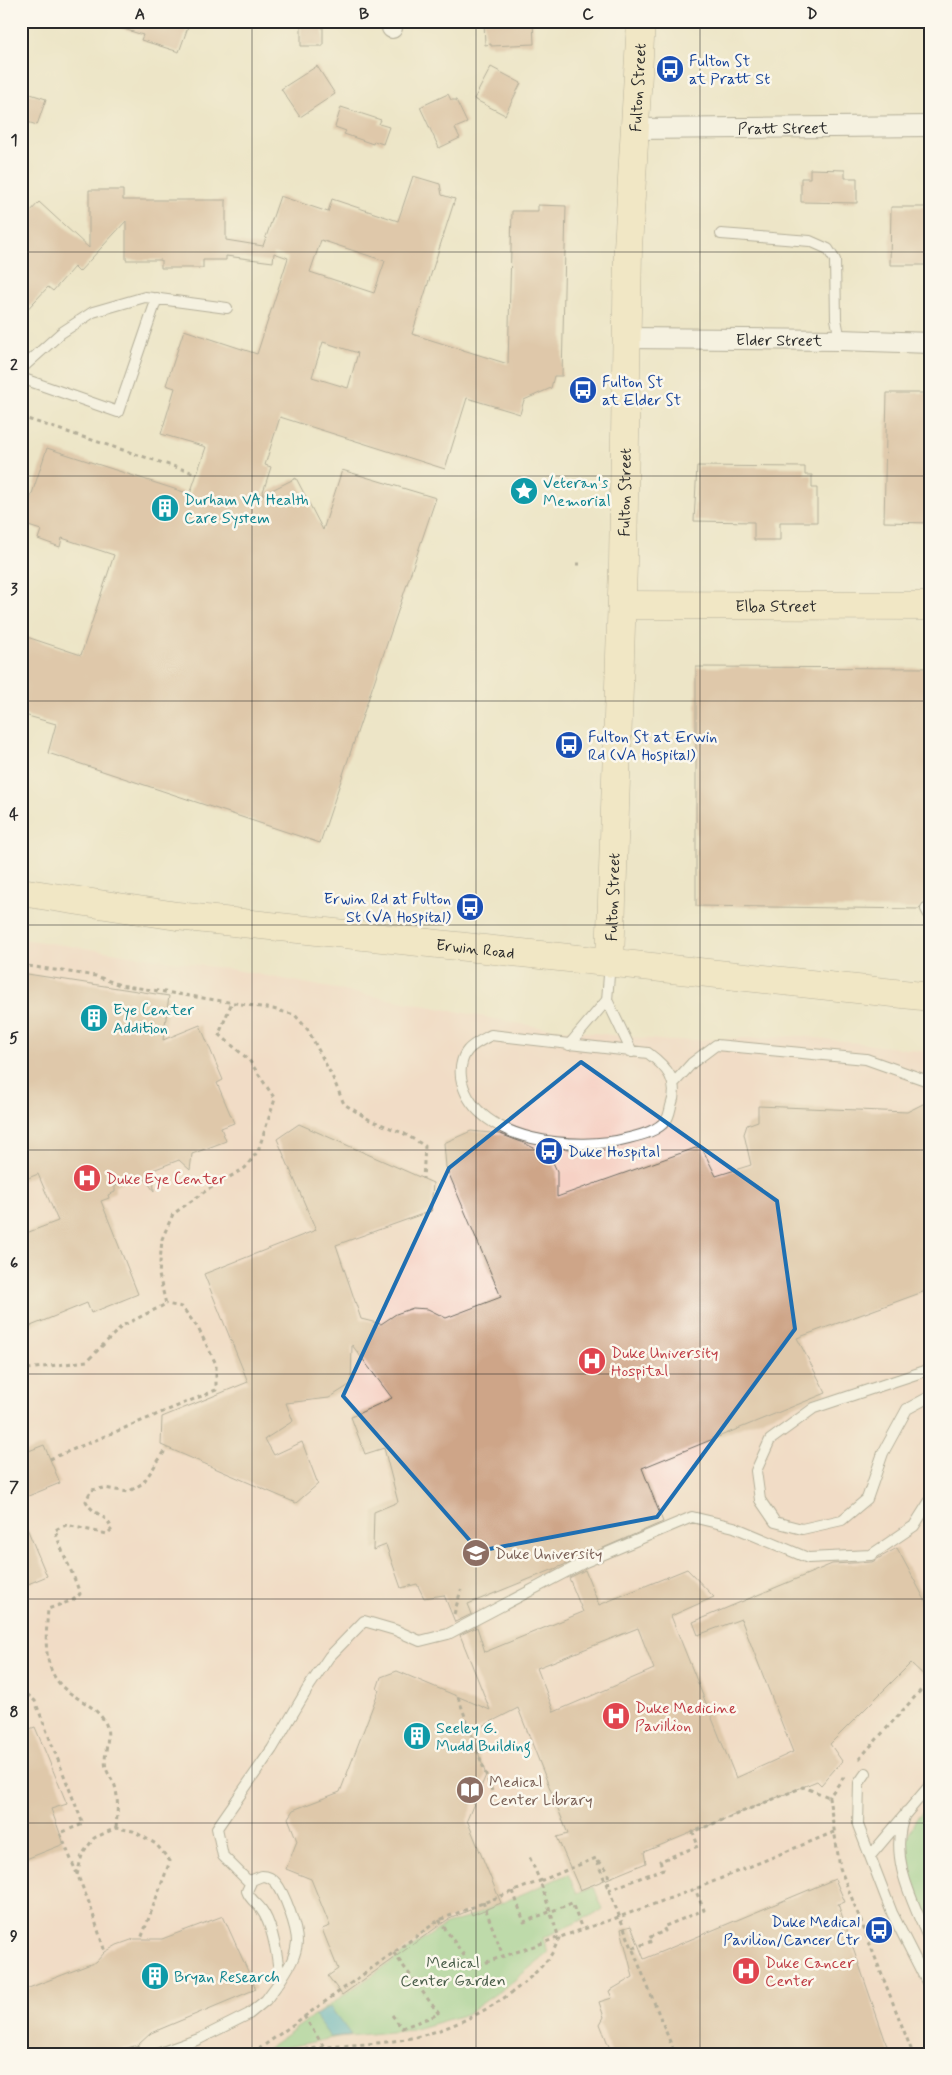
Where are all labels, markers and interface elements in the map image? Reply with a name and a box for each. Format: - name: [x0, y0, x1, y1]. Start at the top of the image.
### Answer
- text: A: [135, 4, 145, 25]
- text: B: [359, 4, 369, 25]
- text: C: [582, 4, 594, 25]
- text: D: [806, 4, 818, 25]
- street label: Fulton Street: [626, 43, 652, 132]
- place label: Fulton St at Pratt St: [689, 51, 770, 90]
- bus stop icon: Fulton St at Pratt St: [655, 54, 685, 84]
- street label: Pratt Street: [738, 118, 829, 140]
- text: 1: [10, 130, 18, 151]
- street label: Elder Street: [736, 330, 823, 352]
- text: 2: [10, 355, 18, 376]
- place label: Fulton St at Elder St: [602, 372, 682, 411]
- bus stop icon: Fulton St at Elder St: [568, 375, 598, 405]
- street label: Fulton Street: [614, 448, 637, 537]
- place label: Veteran's Memorial: [543, 473, 611, 512]
- place icon: Veteran's Memorial: [509, 476, 539, 506]
- place label: Durham VA Health Care System: [184, 490, 309, 529]
- building icon: Durham VA Health Care System: [150, 493, 180, 523]
- text: 3: [10, 579, 18, 600]
- street label: Elba Street: [735, 596, 817, 618]
- place label: Fulton St at Erwin Rd (VA Hospital): [588, 727, 717, 766]
- bus stop icon: Fulton St at Erwin Rd (VA Hospital): [554, 730, 584, 760]
- text: 4: [9, 804, 19, 825]
- street label: Fulton Street: [602, 852, 626, 942]
- place label: Erwin Rd at Fulton St (VA Hospital): [324, 889, 451, 928]
- bus stop icon: Erwin Rd at Fulton St (VA Hospital): [455, 892, 485, 922]
- street label: Erwin Road: [435, 935, 516, 964]
- place label: Eye Center Addition: [113, 1000, 194, 1039]
- building icon: Eye Center Addition: [79, 1003, 109, 1033]
- text: 5: [9, 1028, 19, 1049]
- bus stop icon: Duke Hospital: [534, 1136, 564, 1166]
- place label: Duke Hospital: [568, 1142, 660, 1163]
- hospital icon: Duke Eye Center: [72, 1163, 102, 1193]
- place label: Duke Eye Center: [106, 1169, 226, 1190]
- text: 6: [10, 1253, 18, 1274]
- place label: Duke University Hospital: [611, 1343, 718, 1382]
- hospital icon: Duke University Hospital: [577, 1346, 607, 1376]
- text: 7: [9, 1477, 19, 1498]
- school or university icon: Duke University: [461, 1538, 491, 1568]
- place label: Duke University: [495, 1544, 602, 1565]
- place label: Duke Medicine Pavillion: [635, 1698, 737, 1737]
- hospital icon: Duke Medicine Pavillion: [601, 1701, 631, 1731]
- text: 8: [9, 1702, 19, 1723]
- place label: Seeley G. Mudd Building: [436, 1718, 531, 1758]
- building icon: Seeley G. Mudd Building: [402, 1721, 432, 1751]
- place label: Medical Center Library: [489, 1772, 593, 1811]
- library icon: Medical Center Library: [455, 1775, 485, 1805]
- place label: Duke Medical Pavilion/Cancer Ctr: [723, 1912, 860, 1951]
- bus stop icon: Duke Medical Pavilion/Cancer Ctr: [864, 1915, 894, 1945]
- text: 9: [10, 1926, 18, 1947]
- park label: Medical Center Garden: [400, 1953, 506, 1992]
- place label: Duke Cancer Center: [765, 1953, 855, 1992]
- hospital icon: Duke Cancer Center: [731, 1956, 761, 1986]
- building icon: Bryan Research: [140, 1961, 170, 1991]
- place label: Bryan Research: [174, 1967, 280, 1988]

